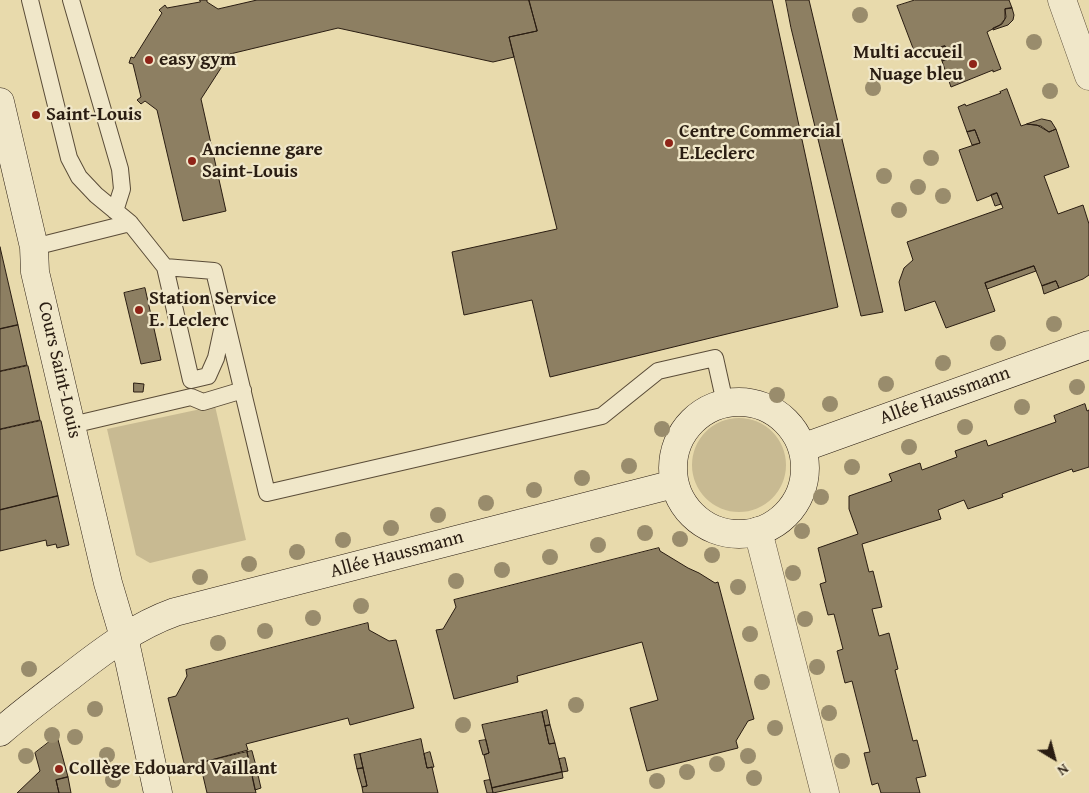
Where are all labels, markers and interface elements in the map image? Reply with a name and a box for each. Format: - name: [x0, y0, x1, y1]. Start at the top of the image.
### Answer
- place label: Multi accueil Nuage bleu: [853, 42, 963, 86]
- place label: easy gym: [159, 49, 236, 71]
- marker: easy gym: [143, 54, 155, 66]
- marker: Multi accueil Nuage bleu: [967, 58, 979, 70]
- place label: Saint-Louis: [46, 104, 142, 126]
- marker: Saint-Louis: [30, 109, 42, 121]
- place label: Centre Commercial E.Leclerc: [679, 121, 841, 165]
- marker: Centre Commercial E.Leclerc: [663, 137, 675, 149]
- place label: Ancienne gare Saint-Louis: [202, 139, 323, 183]
- marker: Ancienne gare Saint-Louis: [186, 155, 198, 167]
- place label: Station Service E. Leclerc: [149, 288, 276, 332]
- street label: Cours Saint-Louis: [32, 299, 86, 441]
- marker: Station Service E. Leclerc: [133, 304, 145, 316]
- street label: Allée Haussmann: [877, 362, 1013, 430]
- street label: Allée Haussmann: [328, 526, 466, 584]
- north arrow: [1029, 733, 1079, 783]
- place label: Collège Edouard Vaillant: [69, 758, 277, 780]
- text: N: [1053, 759, 1073, 781]
- marker: Collège Edouard Vaillant: [53, 763, 65, 775]

